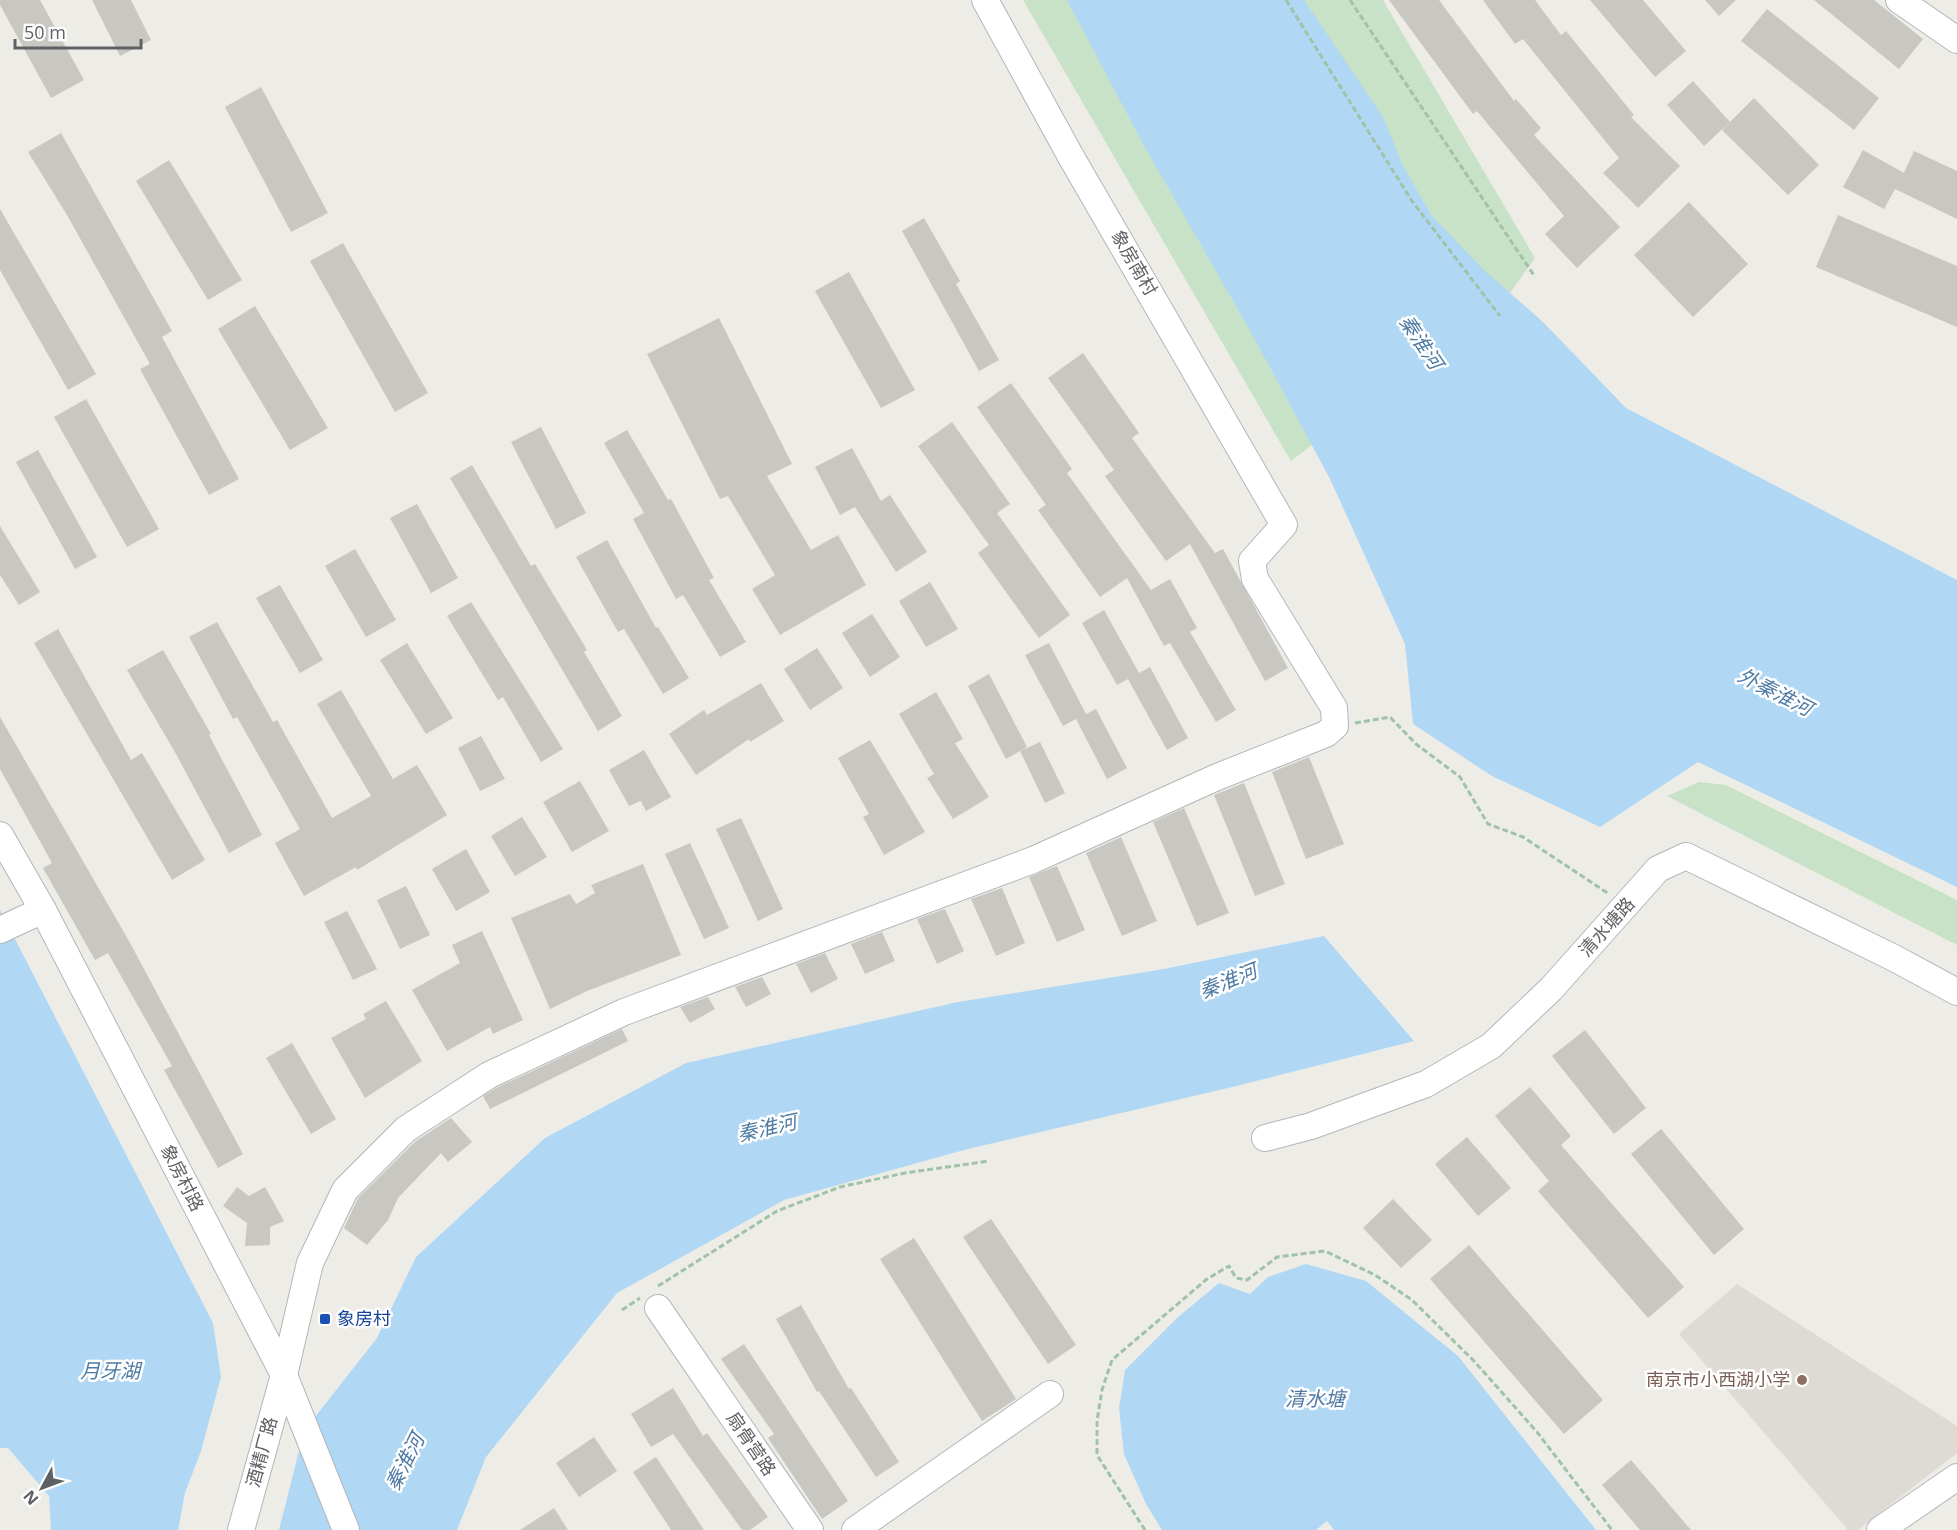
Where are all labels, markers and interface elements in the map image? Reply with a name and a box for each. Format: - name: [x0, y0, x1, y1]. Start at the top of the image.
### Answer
- scale bar: [15, 12, 141, 50]
- text: 50 m: [24, 20, 66, 44]
- street label: 象房南村: [1106, 225, 1163, 300]
- water label: 秦淮河: [1393, 309, 1452, 377]
- water label: 外秦淮河: [1733, 661, 1821, 724]
- street label: 清水塘路: [1573, 892, 1639, 961]
- water label: 秦淮河: [1195, 955, 1264, 1004]
- water label: 秦淮河: [735, 1107, 803, 1147]
- street label: 象房村路: [156, 1140, 210, 1215]
- place label: 象房村: [337, 1306, 391, 1330]
- marker: 象房村: [318, 1312, 332, 1326]
- water label: 月牙湖: [80, 1357, 143, 1384]
- place label: 南京市小西湖小学: [1646, 1367, 1790, 1391]
- marker: 南京市小西湖小学: [1795, 1373, 1809, 1387]
- water label: 清水塘: [1285, 1385, 1348, 1412]
- street label: 扇骨营路: [722, 1407, 782, 1480]
- street label: 酒精厂路: [240, 1414, 282, 1490]
- water label: 秦淮河: [379, 1425, 432, 1495]
- north arrow: [12, 1458, 72, 1518]
- text: N: [18, 1486, 43, 1510]

